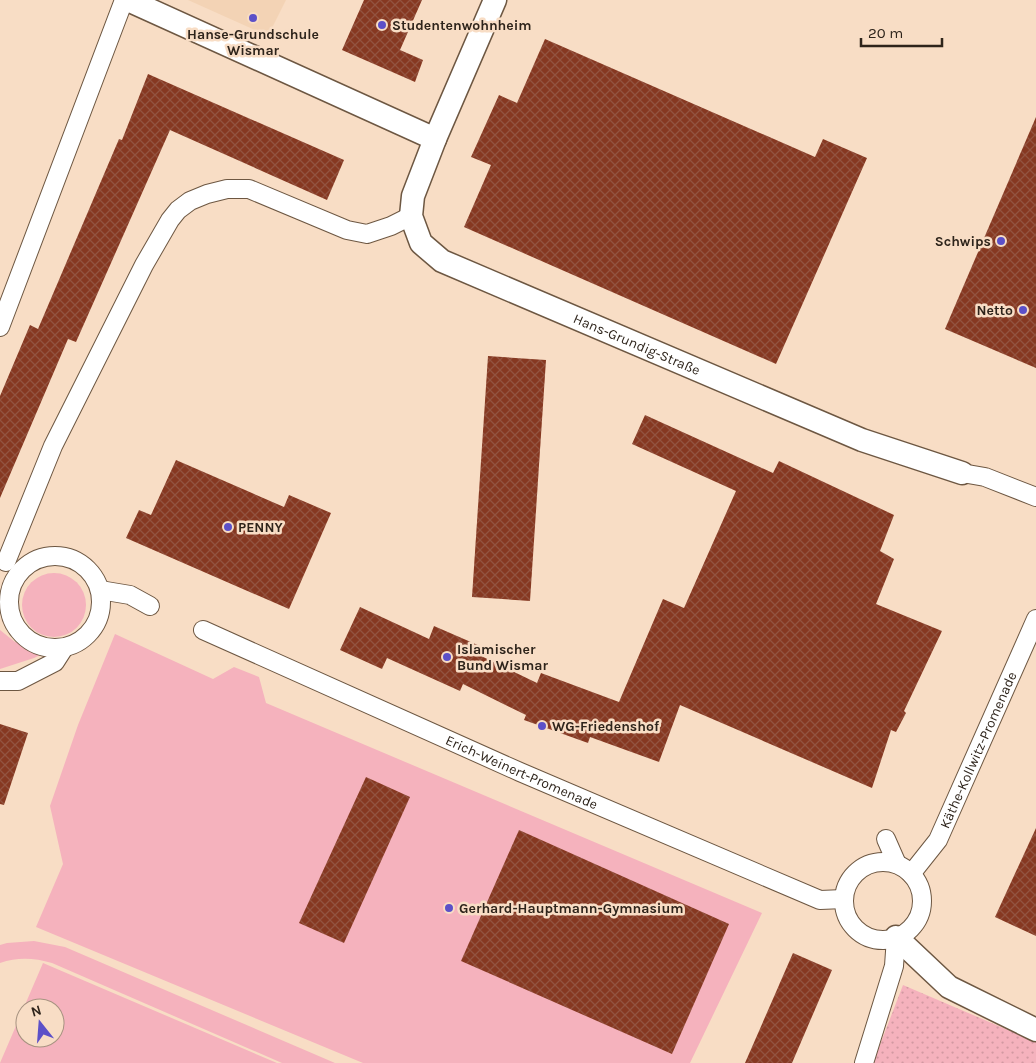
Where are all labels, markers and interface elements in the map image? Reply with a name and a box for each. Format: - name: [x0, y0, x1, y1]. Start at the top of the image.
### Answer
- marker: Hanse-Grundschule Wismar: [247, 12, 259, 24]
- scale bar: [861, 15, 942, 47]
- place label: Studentenwohnheim: [392, 17, 532, 34]
- marker: Studentenwohnheim: [376, 19, 388, 31]
- text: 20 m: [868, 24, 903, 42]
- place label: Hanse-Grundschule Wismar: [187, 26, 319, 59]
- place label: Schwips: [935, 233, 991, 250]
- marker: Schwips: [995, 235, 1007, 247]
- place label: Netto: [977, 302, 1013, 319]
- marker: Netto: [1017, 304, 1029, 316]
- street label: Hans-Grundig-Straße: [571, 310, 703, 379]
- place label: PENNY: [238, 519, 283, 536]
- marker: PENNY: [222, 521, 234, 533]
- place label: Islamischer Bund Wismar: [457, 641, 548, 674]
- marker: Islamischer Bund Wismar: [441, 651, 453, 663]
- street label: Käthe-Kollwitz-Promenade: [936, 669, 1020, 831]
- place label: WG-Friedenshof: [552, 718, 660, 735]
- marker: WG-Friedenshof: [536, 720, 548, 732]
- street label: Erich-Weinert-Promenade: [443, 731, 600, 813]
- place label: Gerhard-Hauptmann-Gymnasium: [459, 900, 683, 917]
- marker: Gerhard-Hauptmann-Gymnasium: [443, 902, 455, 914]
- north arrow: [15, 998, 65, 1048]
- text: N: [29, 1001, 44, 1021]

